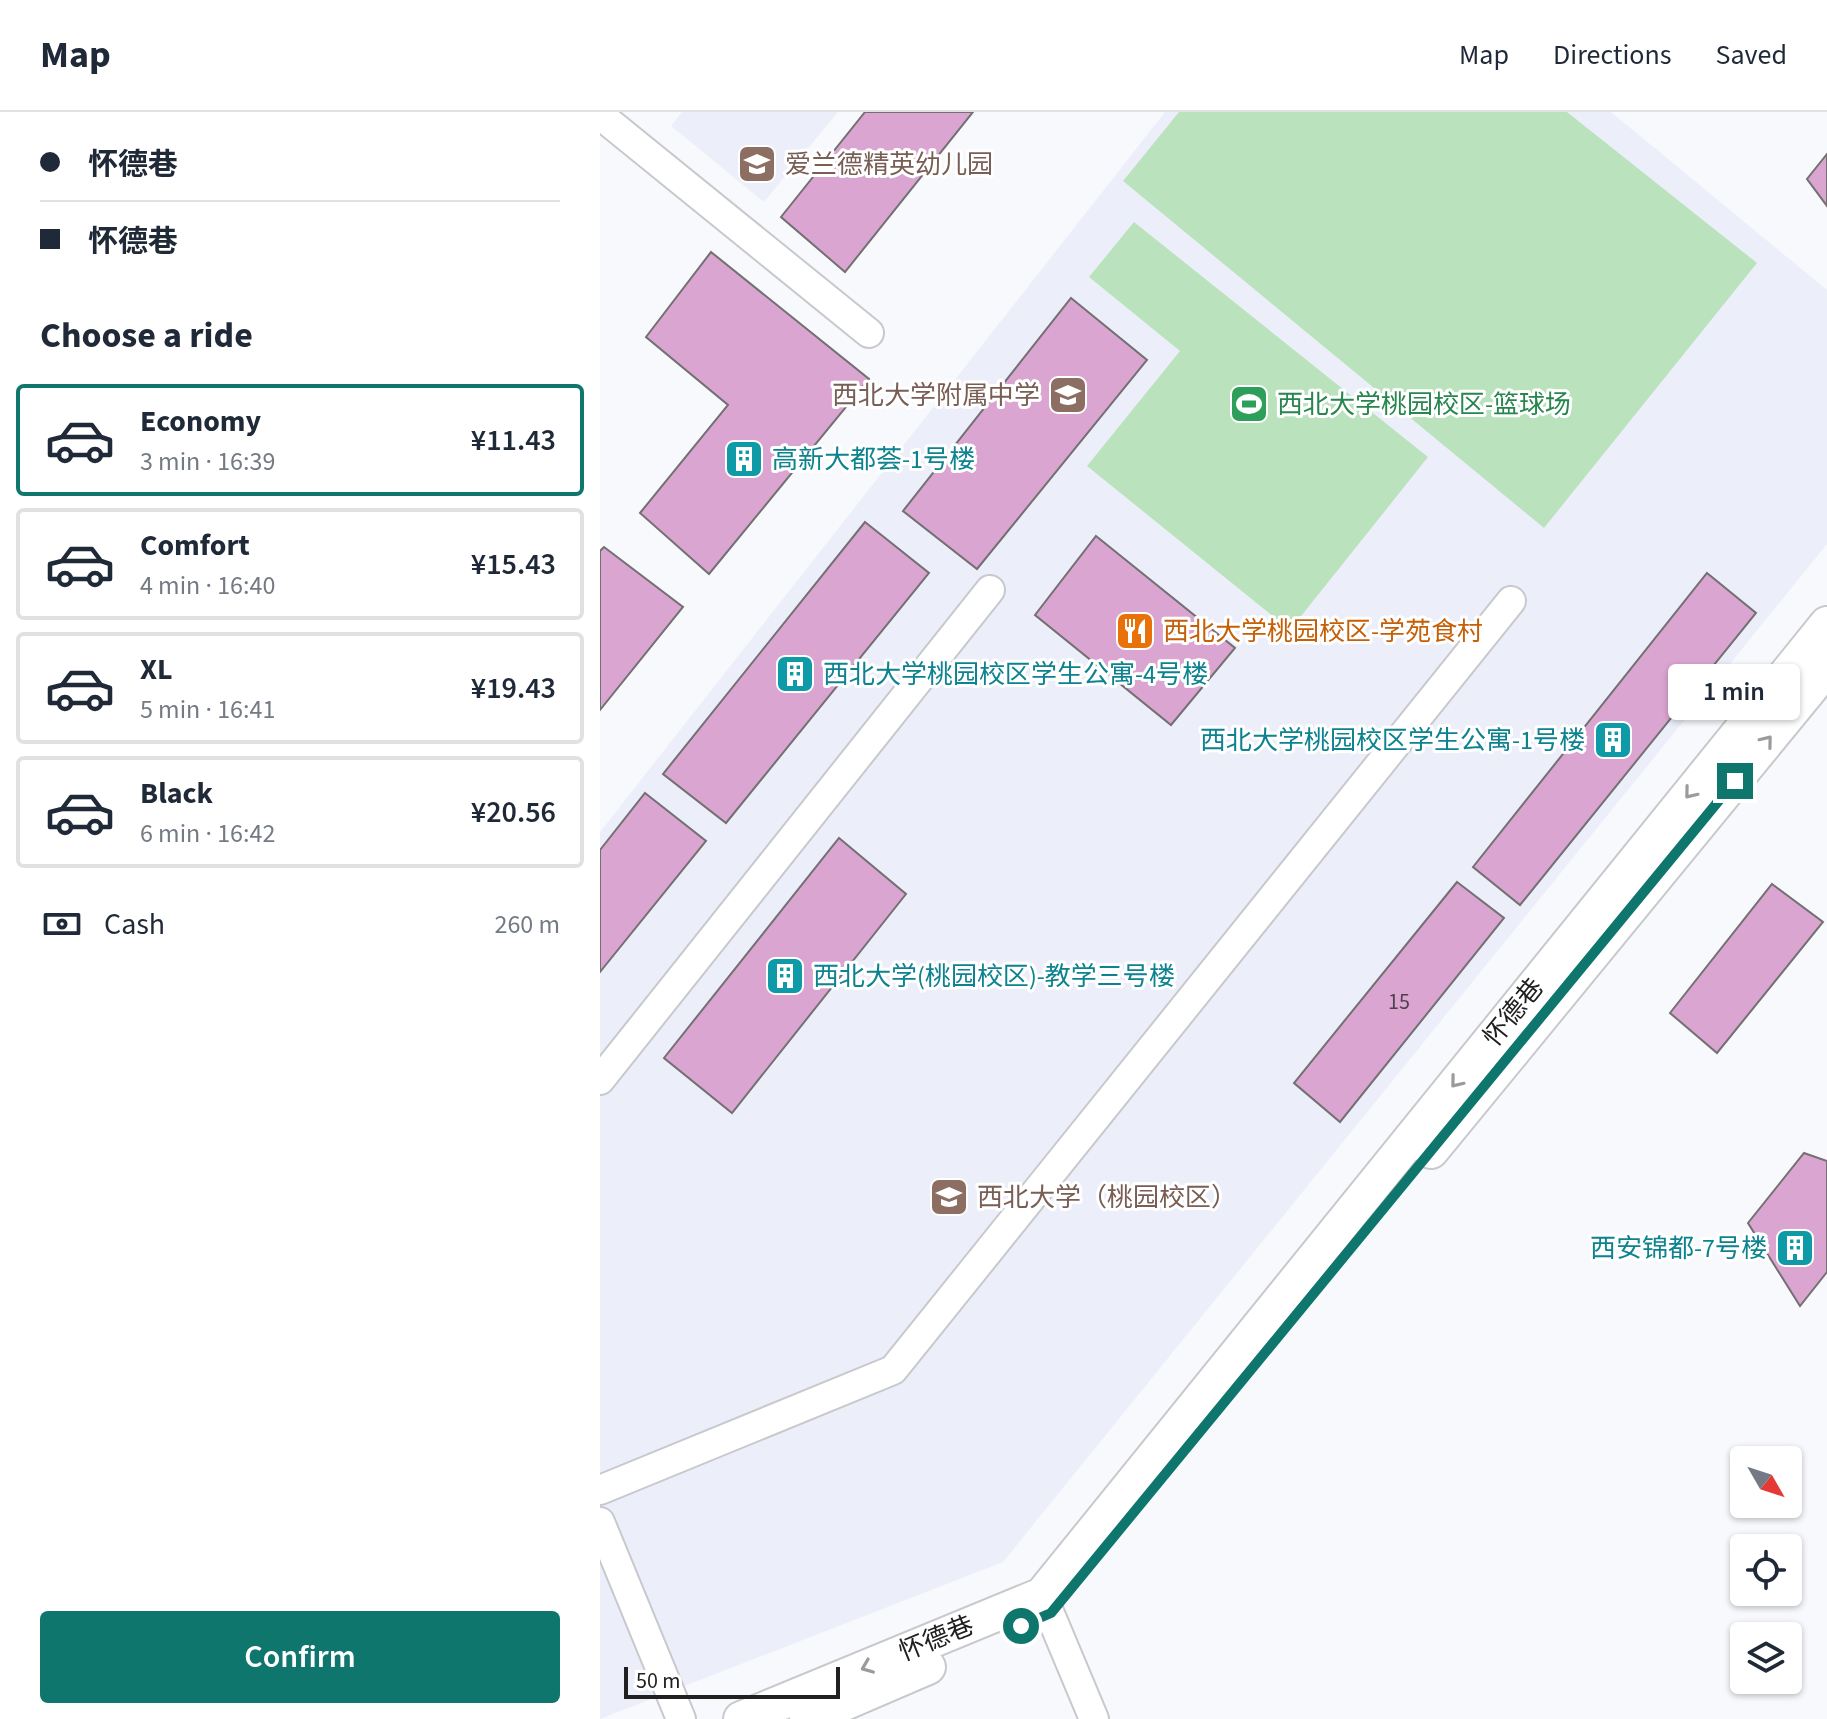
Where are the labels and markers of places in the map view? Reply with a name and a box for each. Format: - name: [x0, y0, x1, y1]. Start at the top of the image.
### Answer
- school or university icon: 爱兰德精英幼儿园: [736, 143, 778, 185]
- place label: 爱兰德精英幼儿园: [785, 146, 993, 183]
- school or university icon: 西北大学附属中学: [1047, 374, 1089, 416]
- place label: 西北大学附属中学: [832, 377, 1040, 414]
- sports icon: 西北大学桃园校区-篮球场: [1228, 383, 1270, 425]
- place label: 西北大学桃园校区-篮球场: [1277, 386, 1571, 423]
- building icon: 高新大都荟-1号楼: [723, 438, 765, 480]
- place label: 高新大都荟-1号楼: [772, 441, 975, 478]
- restaurant icon: 西北大学桃园校区-学苑食村: [1114, 610, 1156, 652]
- place label: 西北大学桃园校区-学苑食村: [1163, 613, 1483, 650]
- building icon: 西北大学桃园校区学生公寓-4号楼: [774, 653, 816, 695]
- place label: 西北大学桃园校区学生公寓-4号楼: [823, 656, 1208, 693]
- building icon: 西北大学桃园校区学生公寓-1号楼: [1592, 719, 1634, 761]
- place label: 西北大学桃园校区学生公寓-1号楼: [1200, 722, 1585, 759]
- building icon: 西北大学(桃园校区)-教学三号楼: [764, 955, 806, 997]
- place label: 西北大学(桃园校区)-教学三号楼: [813, 958, 1175, 995]
- school or university icon: 西北大学（桃园校区）: [928, 1176, 970, 1218]
- place label: 西北大学（桃园校区）: [977, 1179, 1237, 1216]
- building icon: 西安锦都-7号楼: [1774, 1227, 1816, 1269]
- place label: 西安锦都-7号楼: [1590, 1230, 1767, 1267]

